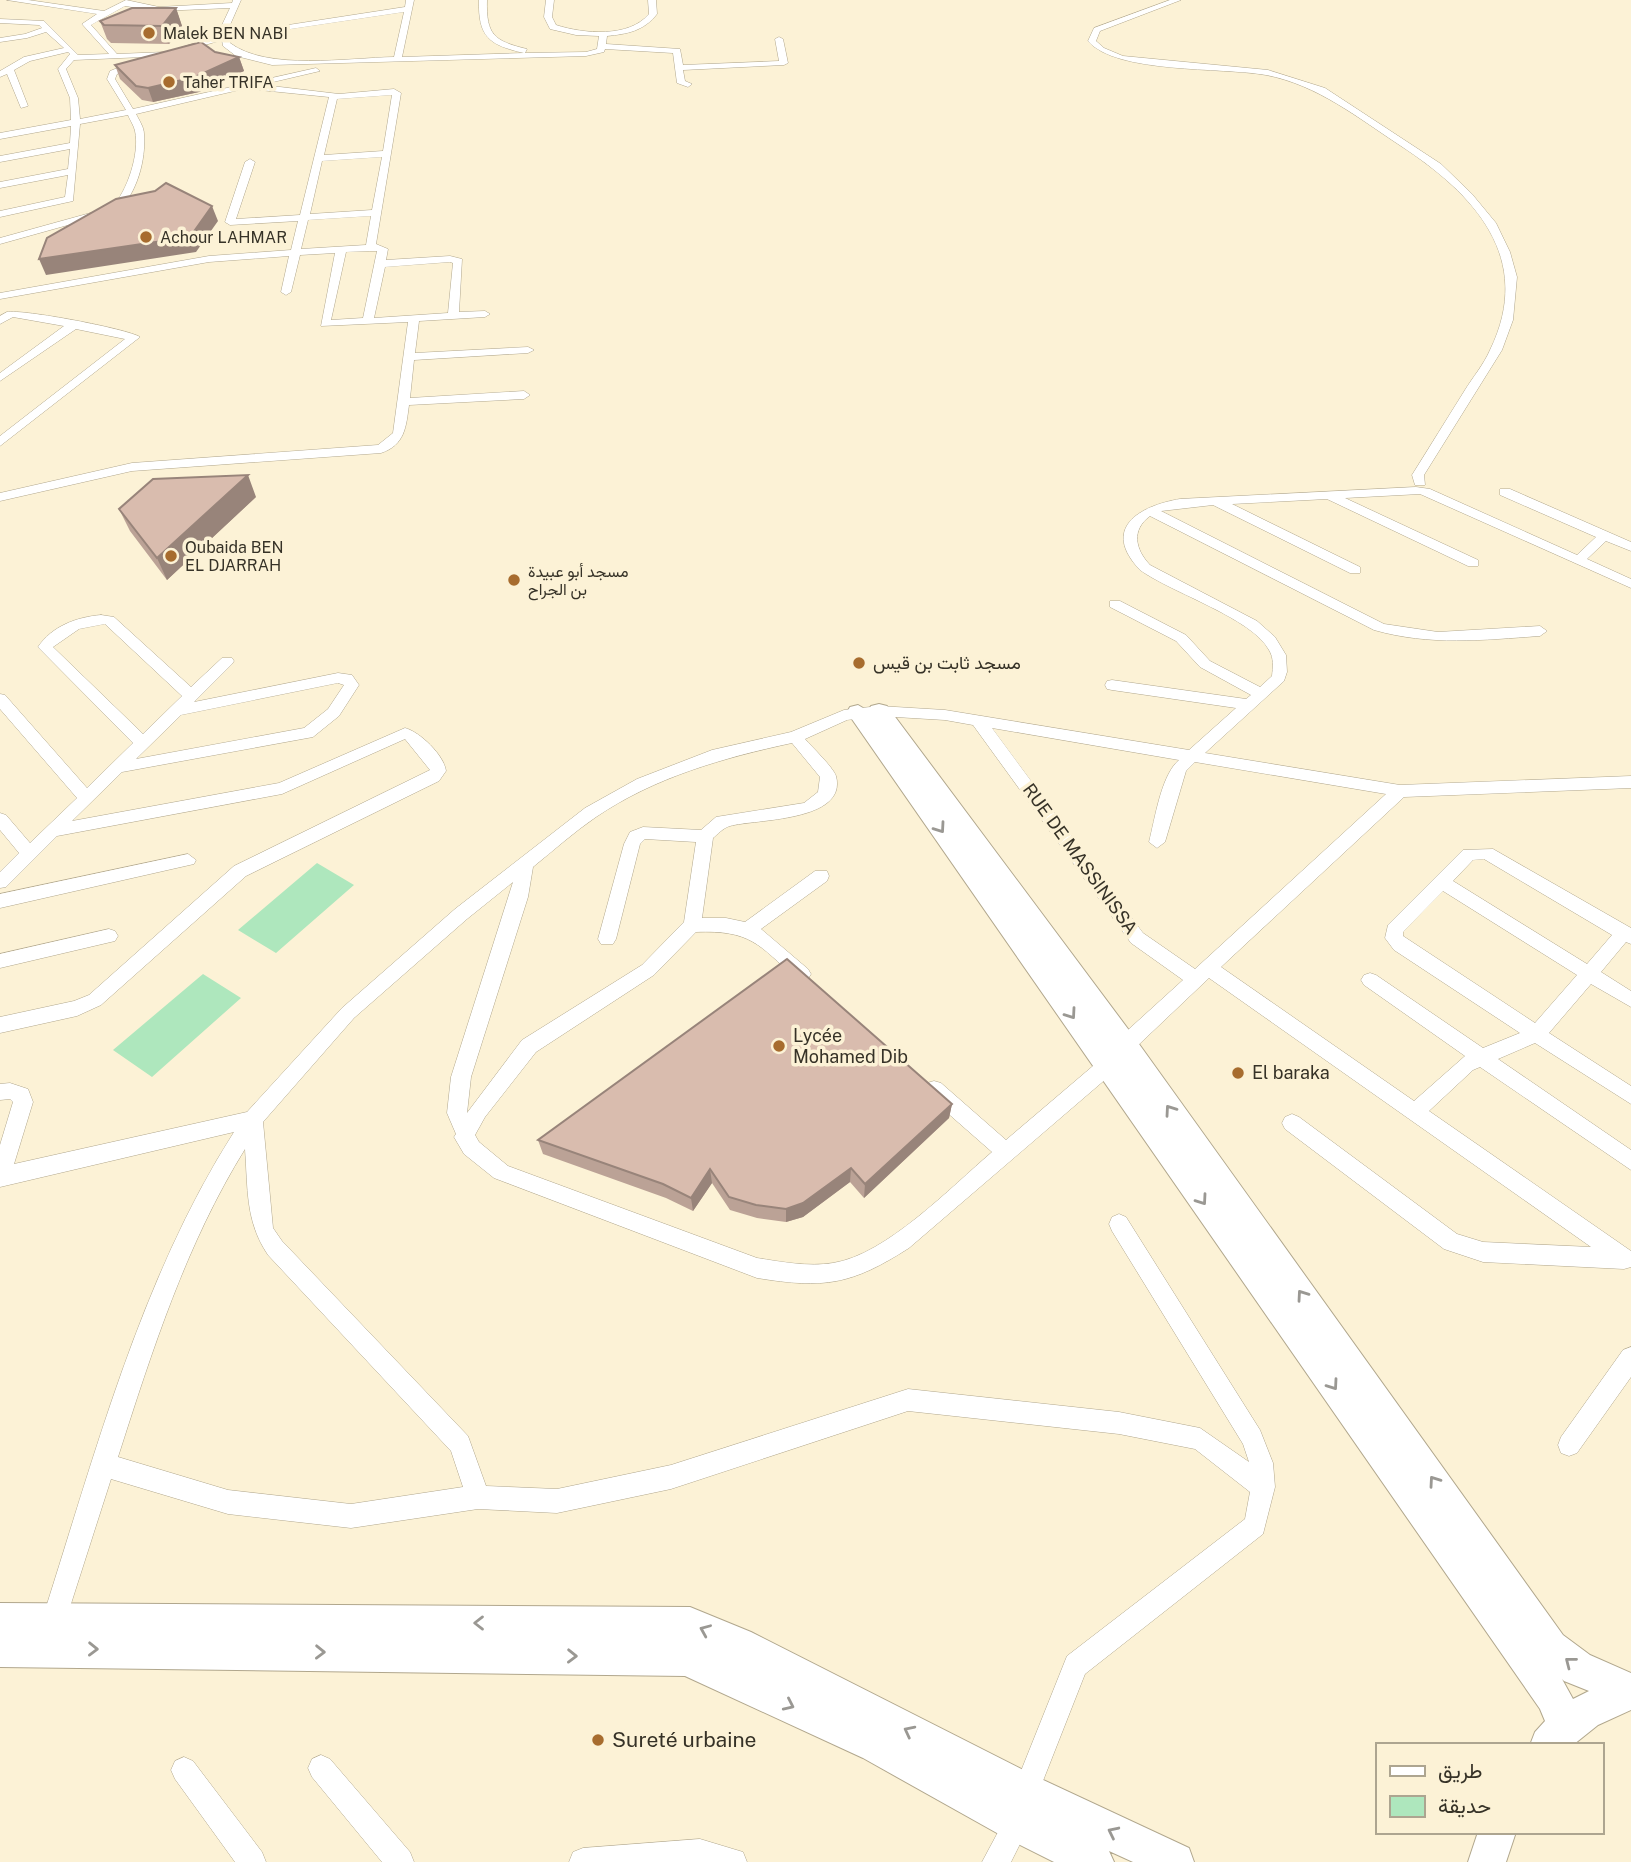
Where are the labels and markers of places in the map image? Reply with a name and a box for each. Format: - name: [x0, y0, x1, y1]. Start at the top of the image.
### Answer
- place label: Malek BEN NABI: [163, 24, 288, 43]
- marker: Malek BEN NABI: [141, 25, 157, 41]
- place label: Taher TRIFA: [183, 73, 274, 92]
- marker: Taher TRIFA: [161, 74, 177, 90]
- place label: Achour LAHMAR: [160, 228, 287, 247]
- marker: Achour LAHMAR: [138, 229, 154, 245]
- place label: Oubaida BEN EL DJARRAH: [185, 538, 284, 575]
- marker: Oubaida BEN EL DJARRAH: [163, 548, 179, 564]
- place label: مسجد أبو عبيدة بن الجراح: [528, 562, 628, 601]
- marker: مسجد أبو عبيدة بن الجراح: [506, 572, 522, 588]
- place label: مسجد ثابت بن قيس: [873, 652, 1021, 674]
- marker: مسجد ثابت بن قيس: [851, 655, 867, 671]
- place label: Lycée Mohamed Dib: [793, 1025, 908, 1067]
- marker: Lycée Mohamed Dib: [771, 1038, 787, 1054]
- place label: El baraka: [1252, 1062, 1330, 1083]
- marker: El baraka: [1230, 1065, 1246, 1081]
- place label: Sureté urbaine: [612, 1727, 757, 1752]
- marker: Sureté urbaine: [590, 1732, 606, 1748]

